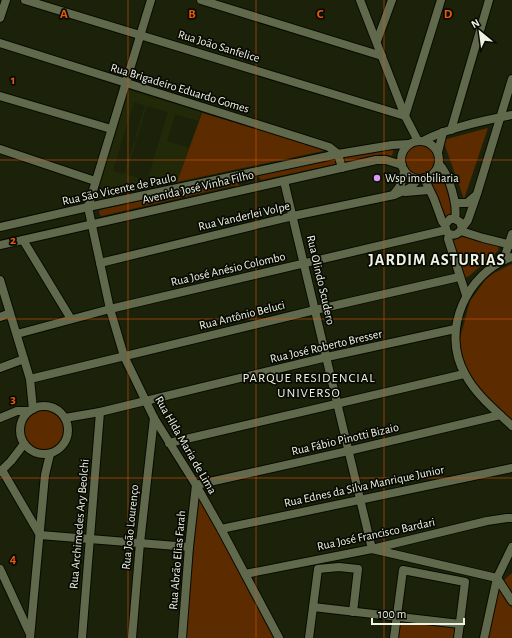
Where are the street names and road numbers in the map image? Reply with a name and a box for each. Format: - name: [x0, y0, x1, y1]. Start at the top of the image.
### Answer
- street label: Rua João Sanfelice: [177, 28, 261, 64]
- street label: Rua Brigadeiro Eduardo Gomes: [109, 61, 251, 115]
- street label: Avenida José Vinha Filho: [141, 168, 255, 206]
- street label: Rua São Vicente de Paulo: [61, 171, 177, 207]
- street label: Rua Vanderlei Volpe: [197, 200, 291, 232]
- street label: Rua Olindo Scudero: [305, 234, 337, 326]
- street label: Rua José Anésio Colombo: [169, 250, 287, 288]
- street label: Rua Antônio Beluci: [198, 299, 286, 331]
- street label: Rua José Roberto Bresser: [269, 327, 383, 365]
- street label: Rua Hlda Maria de Lima: [153, 394, 219, 496]
- street label: Rua Fábio Pinotti Bizaio: [290, 421, 400, 457]
- street label: Rua Archimedes Ary Beolchi: [67, 459, 92, 589]
- street label: Rua Ednes da Silva Manrique Junior: [283, 463, 445, 509]
- street label: Rua João Lourenço: [120, 484, 140, 570]
- street label: Rua Abrão Elias Farah: [167, 510, 187, 610]
- street label: Rua José Francisco Bardari: [316, 516, 436, 552]

